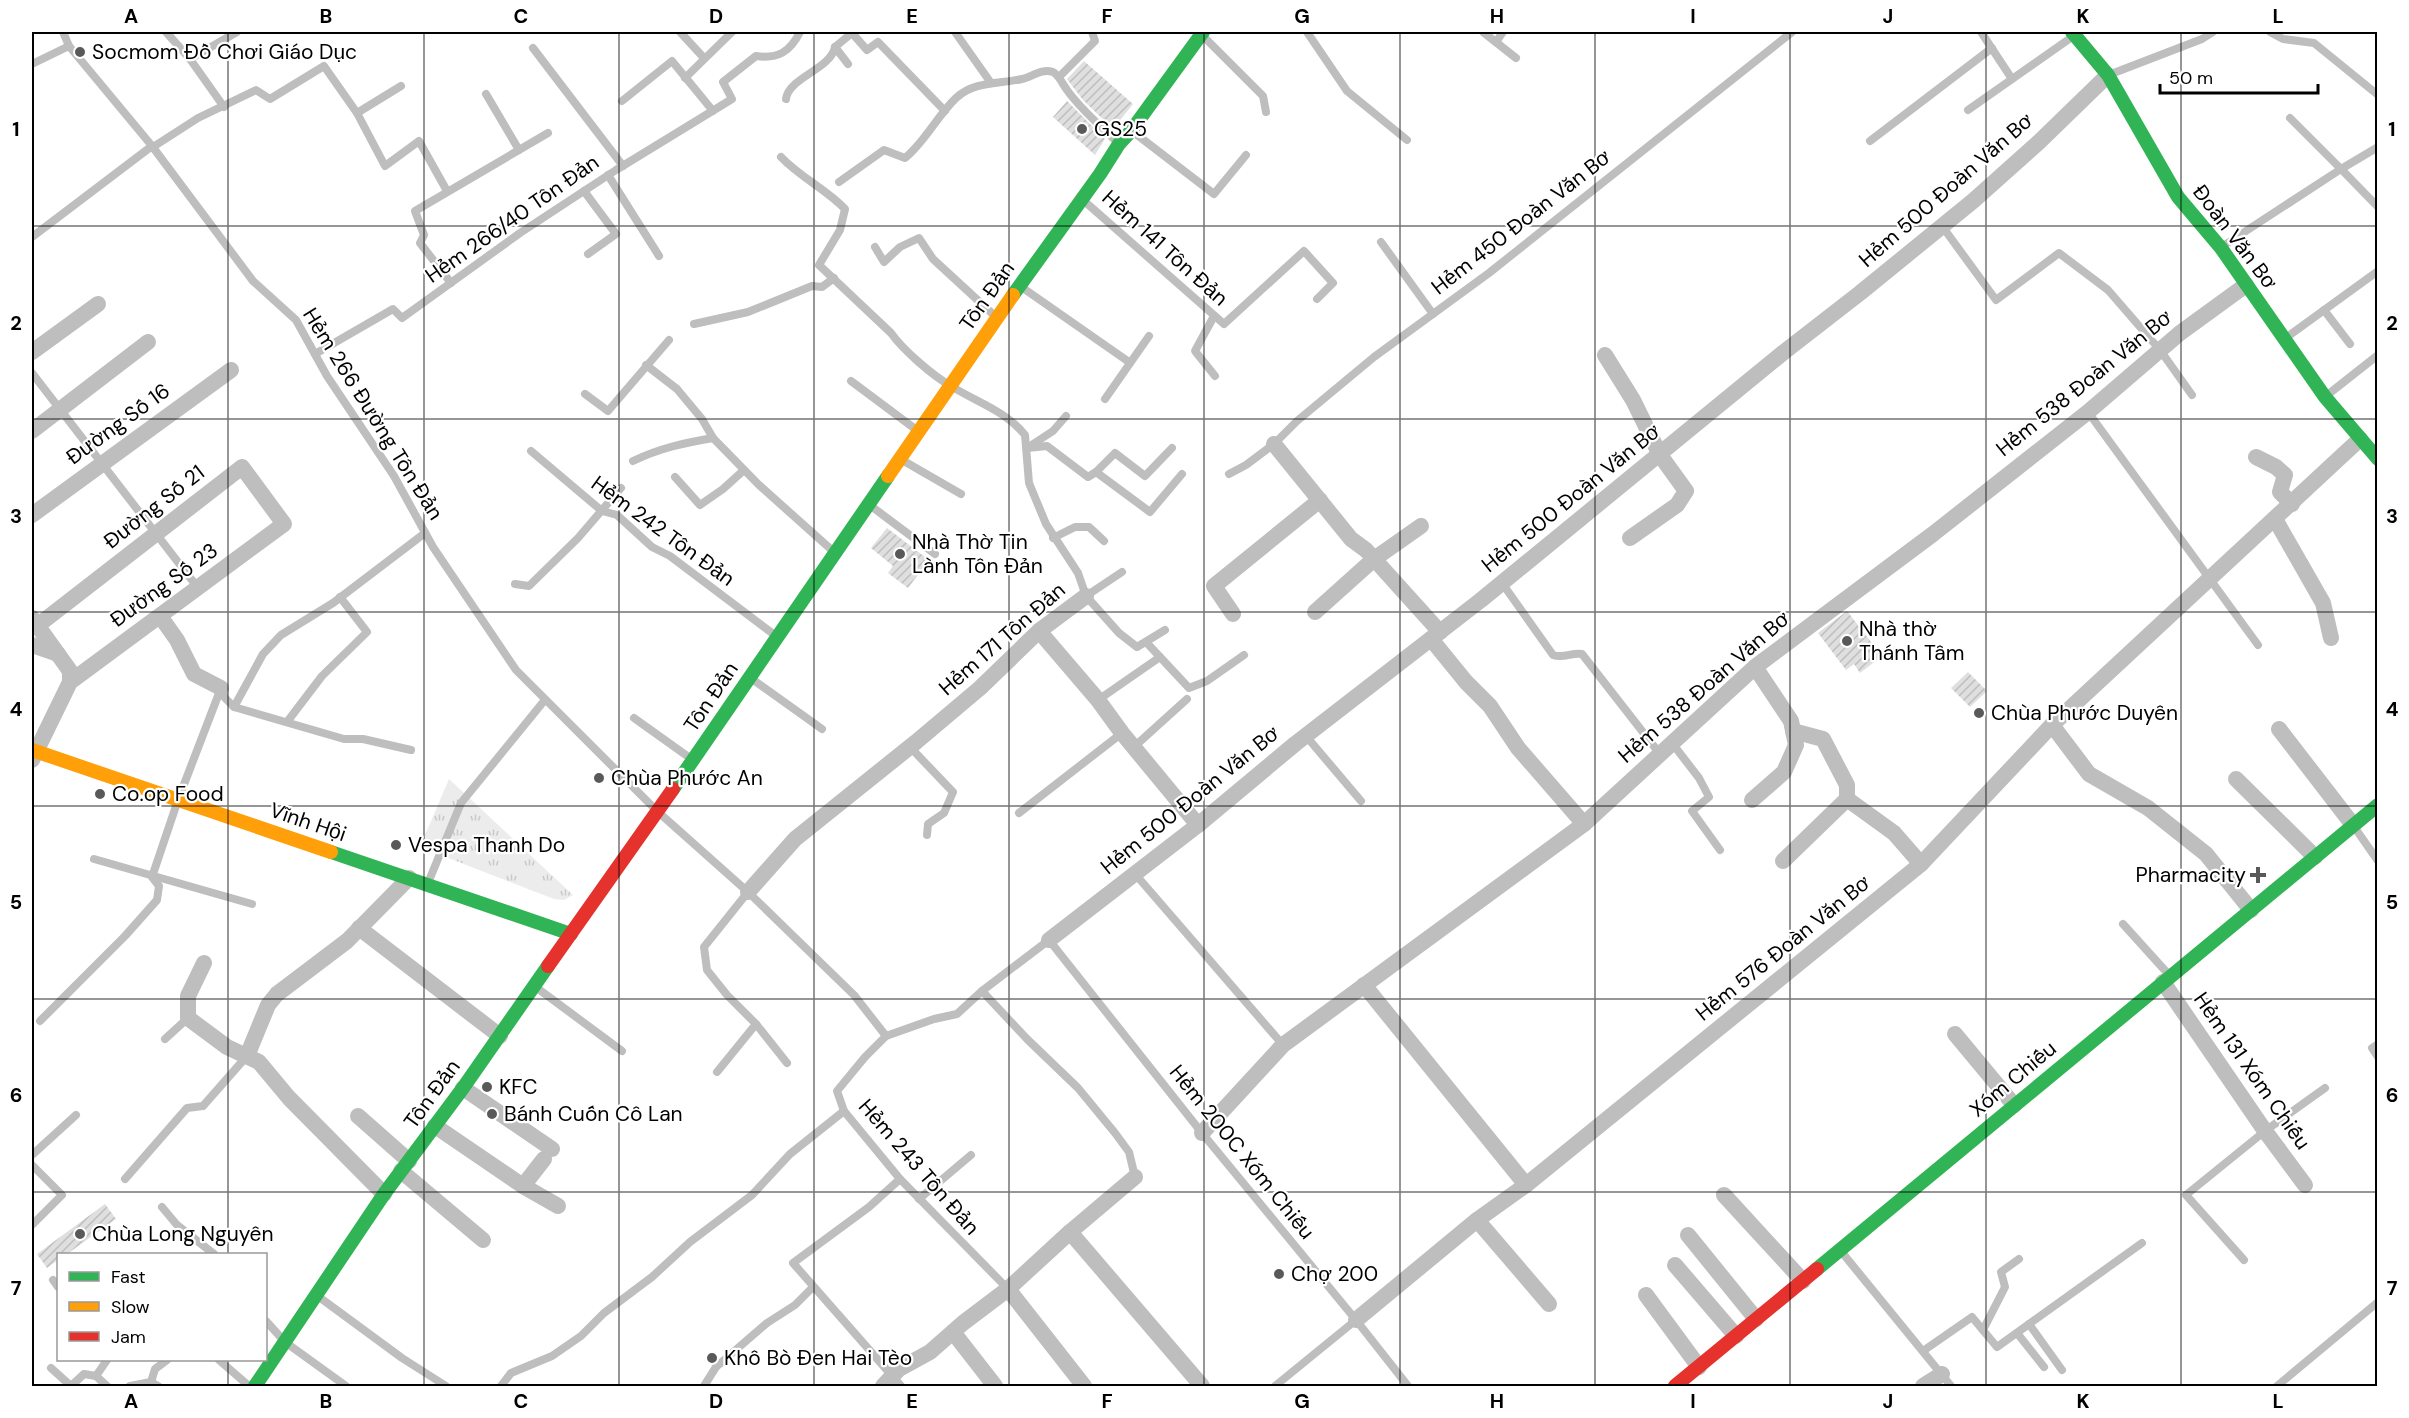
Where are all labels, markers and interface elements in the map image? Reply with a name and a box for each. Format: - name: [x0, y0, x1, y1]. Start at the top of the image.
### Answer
- text: A: [124, 3, 138, 29]
- text: B: [320, 3, 332, 29]
- text: C: [514, 3, 528, 29]
- text: D: [709, 3, 723, 29]
- text: E: [906, 3, 918, 29]
- text: F: [1101, 3, 1113, 29]
- text: G: [1294, 3, 1310, 29]
- text: H: [1490, 3, 1504, 29]
- text: I: [1690, 3, 1696, 29]
- text: J: [1883, 3, 1893, 29]
- text: K: [2076, 3, 2090, 29]
- text: L: [2272, 3, 2284, 29]
- place label: Socmom Đồ Chơi Giáo Dục: [92, 38, 357, 66]
- marker: Socmom Đồ Chơi Giáo Dục: [73, 45, 87, 59]
- scale bar: [2160, 57, 2318, 95]
- text: 50 m: [2169, 66, 2213, 90]
- street label: Hẻm 500 Đoàn Văn Bơ: [1853, 106, 2039, 273]
- place label: GS25: [1094, 115, 1147, 143]
- text: 1: [12, 116, 20, 142]
- text: 1: [2388, 116, 2396, 142]
- marker: GS25: [1075, 122, 1089, 136]
- street label: Hẻm 450 Đoàn Văn Bơ: [1425, 143, 1617, 301]
- street label: Hẻm 266/40 Tôn Đản: [420, 148, 604, 290]
- street label: Đoàn Văn Bơ: [2186, 179, 2284, 295]
- street label: Hẻm 141 Tôn Đản: [1096, 184, 1234, 312]
- street label: Tôn Đản: [953, 256, 1021, 336]
- street label: Hẻm 266 Đường Tôn Đản: [296, 303, 450, 525]
- street label: Hẻm 538 Đoàn Văn Bơ: [1990, 303, 2178, 463]
- text: 2: [10, 310, 22, 336]
- text: 2: [2386, 310, 2398, 336]
- street label: Đường Số 16: [60, 377, 176, 471]
- street label: Hẻm 500 Đoàn Văn Bơ: [1476, 417, 1666, 579]
- street label: Đường Số 21: [98, 459, 210, 555]
- street label: Hẻm 242 Tôn Đản: [586, 469, 740, 593]
- text: 3: [10, 503, 22, 529]
- text: 3: [2386, 503, 2398, 529]
- place label: Nhà Thờ Tin Lành Tôn Đản: [912, 528, 1043, 580]
- street label: Đường Số 23: [104, 536, 224, 634]
- marker: Nhà Thờ Tin Lành Tôn Đản: [893, 547, 907, 561]
- street label: Hẻm 171 Tôn Đản: [933, 576, 1071, 702]
- street label: Hẻm 538 Đoàn Văn Bơ: [1612, 605, 1796, 769]
- place label: Nhà thờ Thánh Tâm: [1859, 615, 1964, 667]
- marker: Nhà thờ Thánh Tâm: [1840, 634, 1854, 648]
- street label: Tôn Đản: [677, 657, 745, 737]
- text: 4: [10, 696, 23, 722]
- text: 4: [2386, 696, 2399, 722]
- place label: Chùa Phước Duyên: [1991, 699, 2178, 727]
- marker: Chùa Phước Duyên: [1972, 706, 1986, 720]
- street label: Hẻm 500 Đoàn Văn Bơ: [1095, 719, 1285, 881]
- place label: Chùa Phước An: [611, 764, 763, 792]
- marker: Chùa Phước An: [592, 771, 606, 785]
- place label: Co.op Food: [112, 780, 224, 808]
- marker: Co.op Food: [93, 787, 107, 801]
- street label: Vĩnh Hội: [266, 796, 350, 848]
- place label: Vespa Thanh Do: [408, 831, 565, 859]
- marker: Vespa Thanh Do: [389, 838, 403, 852]
- place label: Pharmacity: [2135, 861, 2246, 889]
- marker: Pharmacity: [2251, 868, 2265, 882]
- street label: Hẻm 576 Đoàn Văn Bơ: [1690, 869, 1876, 1027]
- text: 5: [10, 889, 22, 915]
- text: 5: [2386, 889, 2398, 915]
- street label: Hẻm 131 Xóm Chiếu: [2187, 987, 2317, 1155]
- street label: Xóm Chiếu: [1964, 1035, 2062, 1123]
- street label: Tôn Đản: [398, 1054, 466, 1134]
- street label: Hẻm 200C Xóm Chiếu: [1163, 1059, 1321, 1245]
- place label: KFC: [499, 1073, 538, 1101]
- marker: KFC: [480, 1080, 494, 1094]
- text: 6: [10, 1082, 22, 1108]
- text: 6: [2386, 1082, 2398, 1108]
- street label: Hẻm 243 Tôn Đản: [852, 1093, 986, 1241]
- place label: Bánh Cuốn Cô Lan: [504, 1100, 683, 1128]
- marker: Bánh Cuốn Cô Lan: [485, 1107, 499, 1121]
- place label: Chùa Long Nguyên: [92, 1220, 274, 1248]
- marker: Chùa Long Nguyên: [73, 1227, 87, 1241]
- legend: [57, 1253, 267, 1361]
- place label: Chợ 200: [1291, 1260, 1378, 1288]
- text: Fast: [111, 1265, 146, 1289]
- marker: Chợ 200: [1272, 1267, 1286, 1281]
- text: 7: [11, 1275, 22, 1301]
- text: 7: [2387, 1275, 2398, 1301]
- text: Slow: [111, 1295, 150, 1319]
- text: Jam: [111, 1325, 146, 1349]
- place label: Khô Bò Đen Hai Tèo: [724, 1344, 912, 1372]
- marker: Khô Bò Đen Hai Tèo: [705, 1351, 719, 1365]
- text: A: [124, 1388, 138, 1414]
- text: B: [320, 1388, 332, 1414]
- text: C: [514, 1388, 528, 1414]
- text: D: [709, 1388, 723, 1414]
- text: E: [906, 1388, 918, 1414]
- text: F: [1101, 1388, 1113, 1414]
- text: G: [1294, 1388, 1310, 1414]
- text: H: [1490, 1388, 1504, 1414]
- text: I: [1690, 1388, 1696, 1414]
- text: J: [1883, 1388, 1893, 1414]
- text: K: [2076, 1388, 2090, 1414]
- text: L: [2272, 1388, 2284, 1414]

